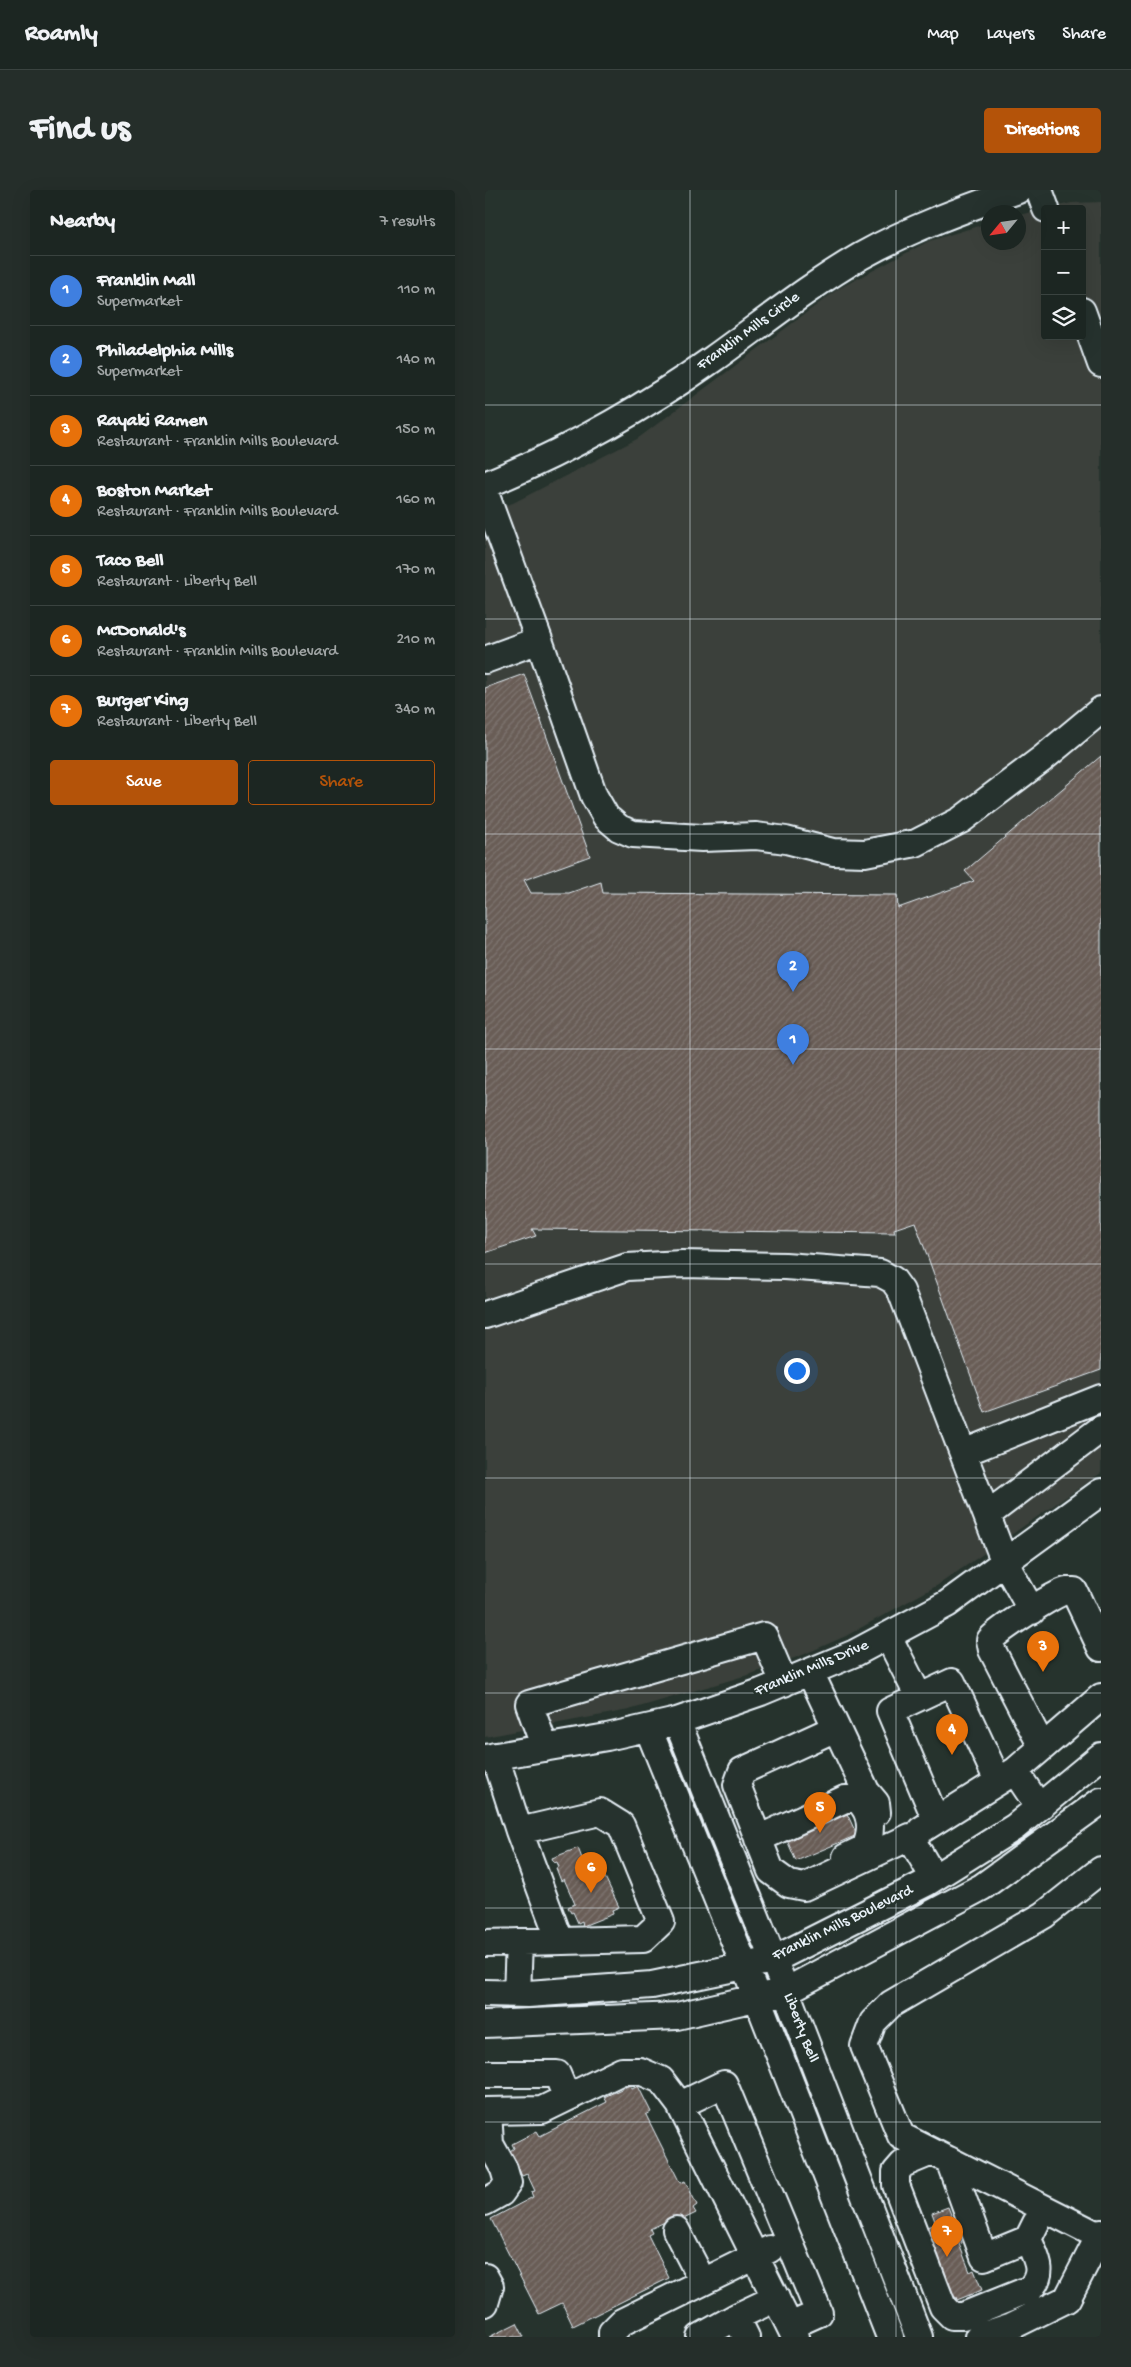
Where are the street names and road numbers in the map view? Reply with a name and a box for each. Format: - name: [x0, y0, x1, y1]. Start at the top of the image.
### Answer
- street label: Franklin Mills Circle: [693, 288, 805, 376]
- street label: Franklin Mills Drive: [751, 1636, 873, 1702]
- street label: Franklin Mills Boulevard: [769, 1881, 918, 1967]
- street label: Liberty Bell: [778, 1990, 822, 2066]

